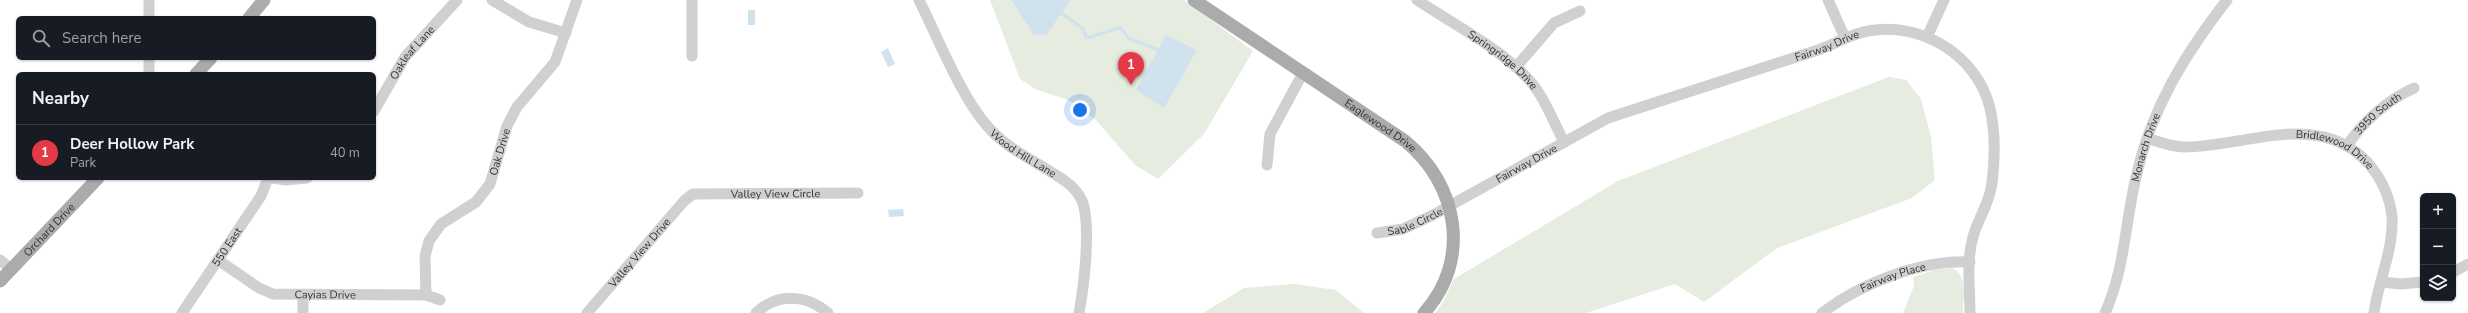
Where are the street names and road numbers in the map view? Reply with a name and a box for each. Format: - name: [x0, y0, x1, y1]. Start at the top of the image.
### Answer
- street label: Oakleaf Lane: [387, 22, 438, 83]
- street label: Springridge Drive: [1465, 27, 1541, 93]
- street label: Fairway Drive: [1793, 27, 1861, 65]
- street label: 3950 South: [2351, 89, 2404, 138]
- street label: Eaglewood Drive: [1342, 96, 1420, 156]
- street label: Monarch Drive: [2128, 110, 2164, 184]
- street label: Oak Drive: [486, 126, 514, 177]
- street label: Wood Hill Lane: [986, 126, 1059, 181]
- street label: Bridlewood Drive: [2296, 127, 2377, 173]
- street label: Fairway Drive: [1493, 141, 1560, 187]
- street label: Valley View Circle: [730, 186, 820, 202]
- street label: Orchard Drive: [20, 200, 79, 260]
- street label: Sable Circle: [1386, 204, 1446, 239]
- street label: Valley View Drive: [605, 215, 674, 292]
- street label: 550 East: [209, 224, 246, 269]
- street label: Fairway Place: [1858, 259, 1927, 296]
- street label: Cayias Drive: [294, 287, 356, 303]

